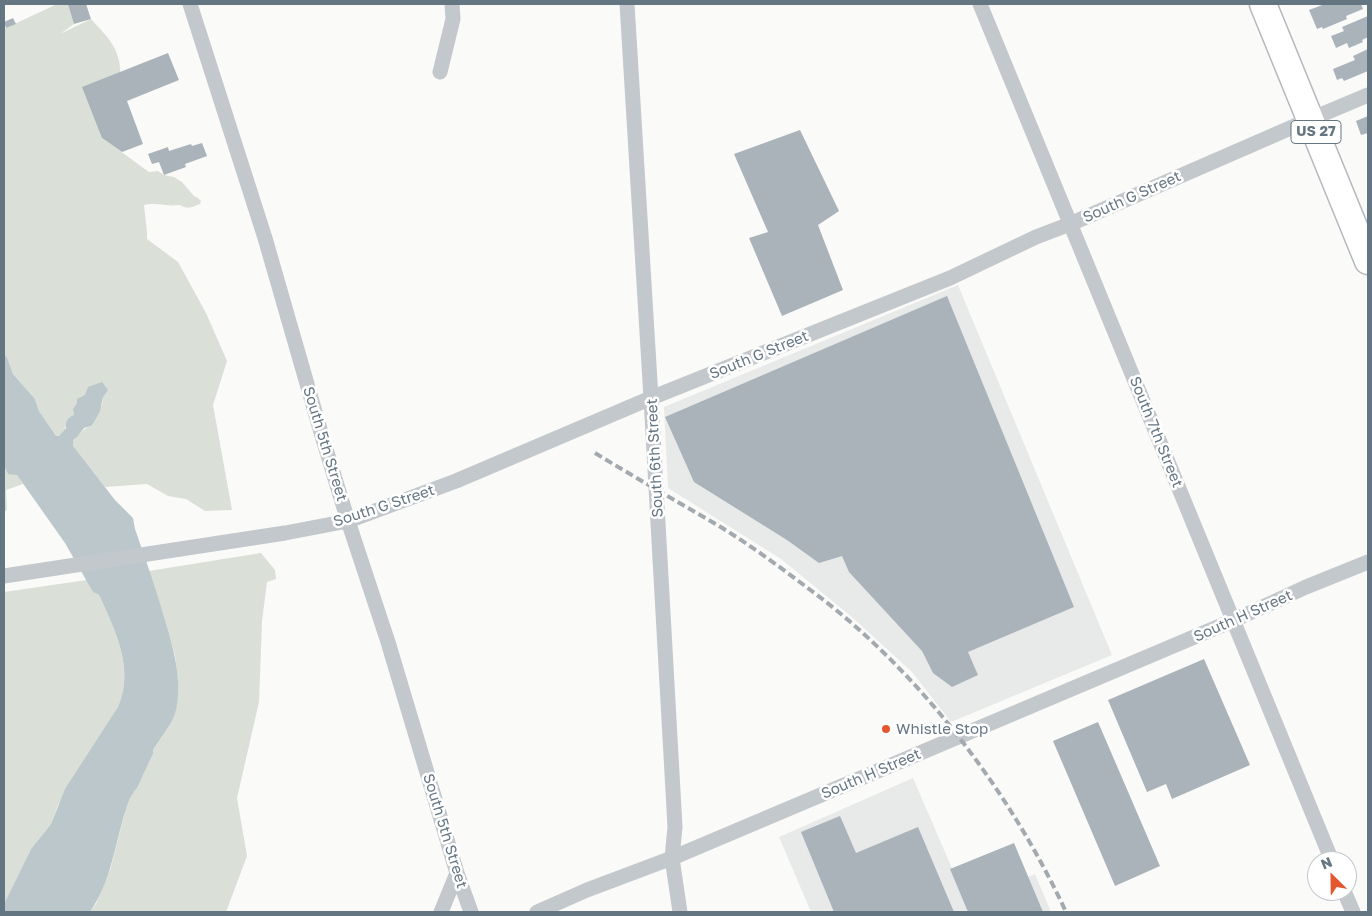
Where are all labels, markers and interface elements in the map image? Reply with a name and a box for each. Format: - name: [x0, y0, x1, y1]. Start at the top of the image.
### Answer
- road number: US 27: [1291, 120, 1341, 144]
- street label: South G Street: [1080, 167, 1184, 227]
- street label: South G Street: [707, 327, 811, 383]
- street label: South 7th Street: [1126, 374, 1186, 490]
- street label: South 5th Street: [299, 385, 351, 503]
- street label: South 6th Street: [643, 398, 667, 518]
- street label: South G Street: [331, 481, 437, 531]
- street label: South H Street: [1191, 586, 1295, 646]
- place label: Whistle Stop: [896, 720, 988, 738]
- marker: Whistle Stop: [880, 723, 892, 735]
- street label: South H Street: [819, 745, 923, 803]
- street label: South 5th Street: [419, 772, 471, 890]
- north arrow: [1307, 851, 1357, 901]
- text: N: [1318, 853, 1335, 873]

